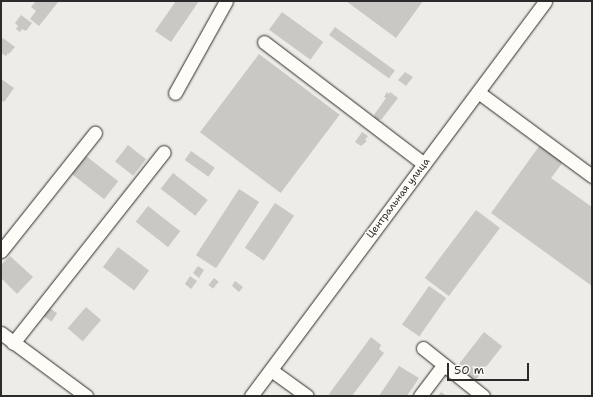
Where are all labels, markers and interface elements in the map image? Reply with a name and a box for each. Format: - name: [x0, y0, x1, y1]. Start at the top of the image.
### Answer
- street label: Центральная улица: [364, 156, 432, 240]
- scale bar: [449, 355, 531, 381]
- text: 50 m: [454, 362, 484, 378]

